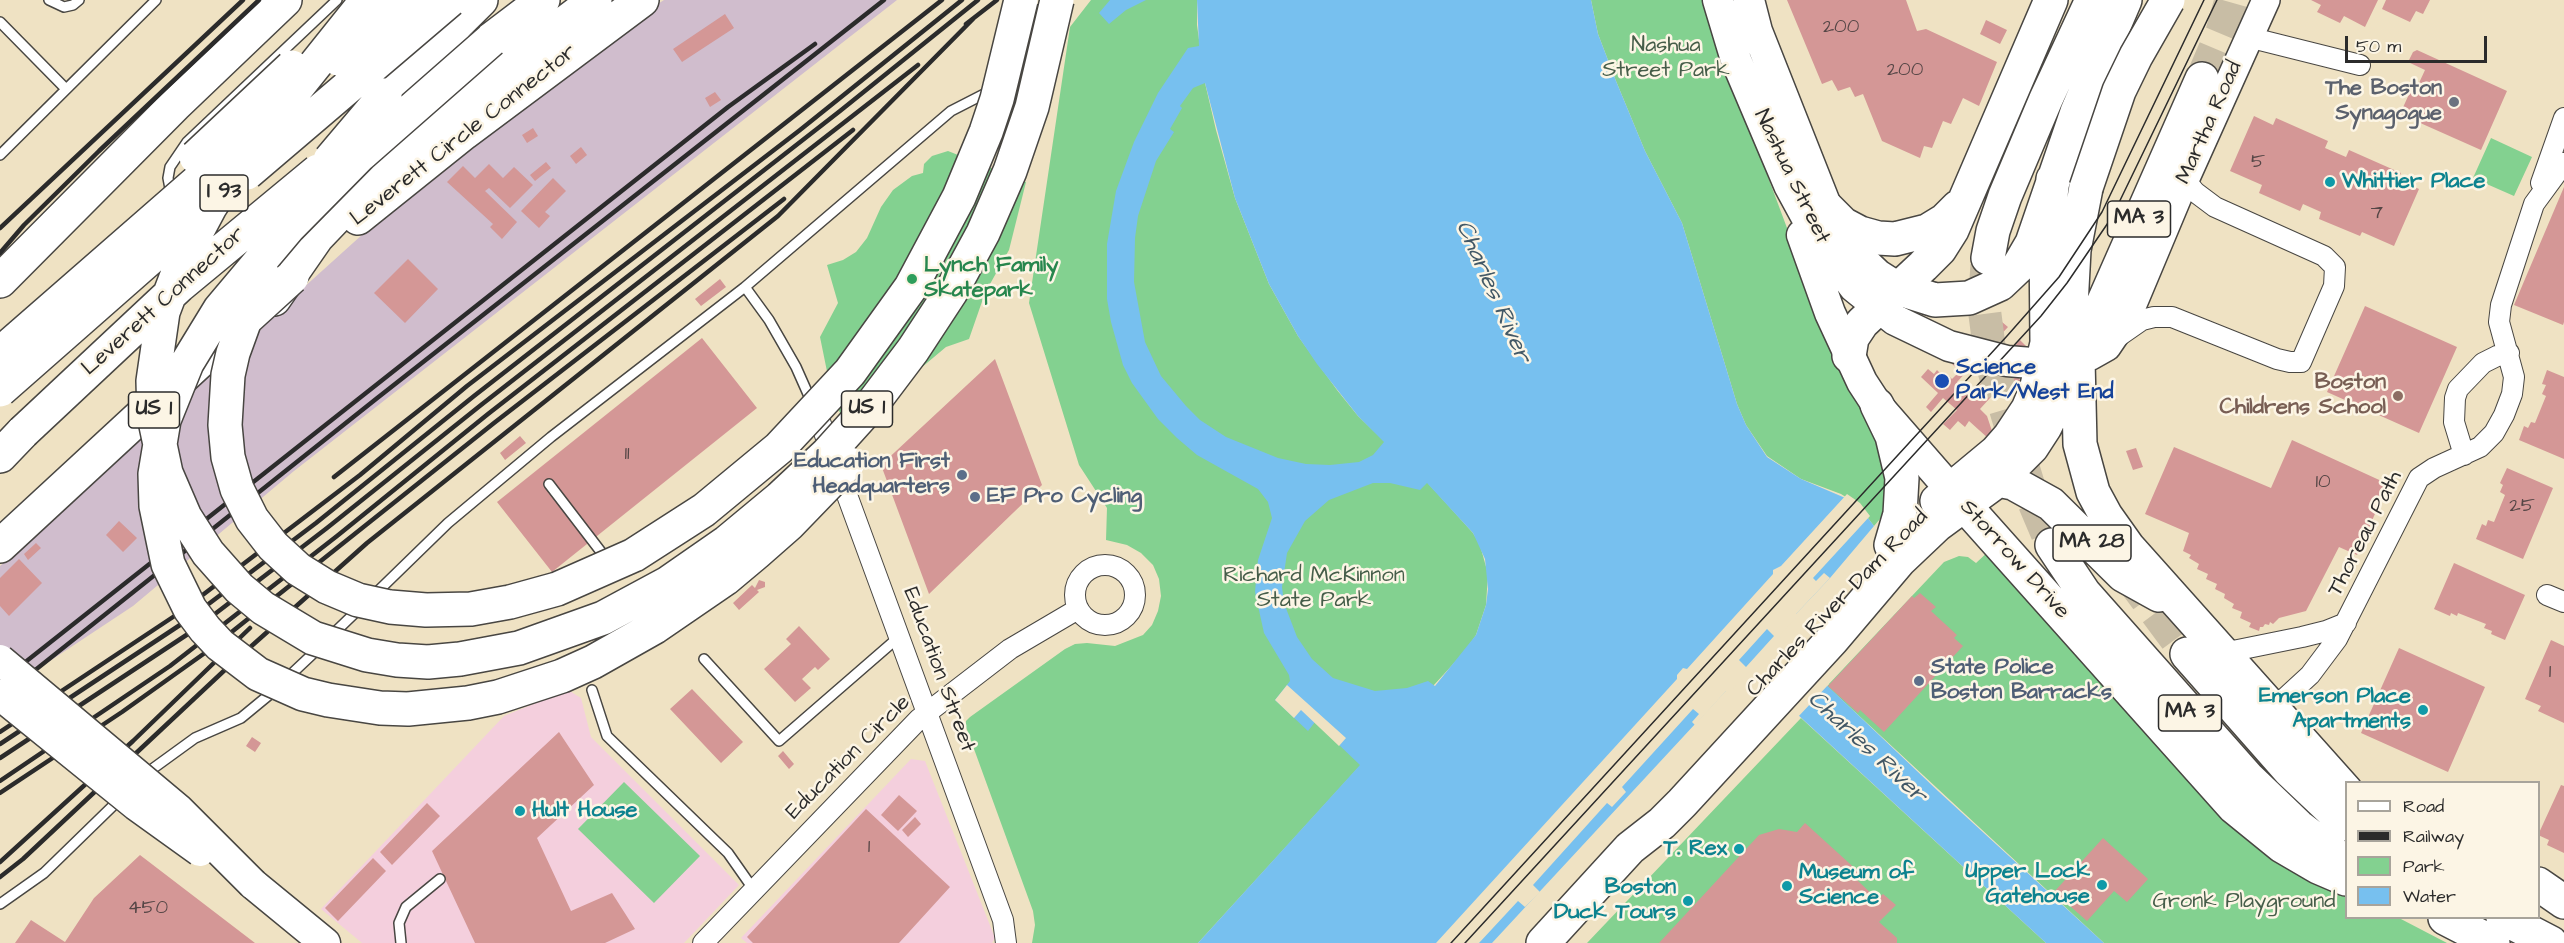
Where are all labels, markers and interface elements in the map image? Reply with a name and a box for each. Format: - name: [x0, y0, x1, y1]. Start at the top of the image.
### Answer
- house number: 200: [1823, 16, 1859, 40]
- scale bar: [2348, 24, 2490, 62]
- park label: Nashua Street Park: [1602, 33, 1730, 84]
- text: 50 m: [2356, 34, 2401, 59]
- street label: Leverett Circle Connector: [346, 40, 582, 232]
- street label: Martha Road: [2171, 57, 2249, 189]
- house number: 200: [1887, 59, 1923, 83]
- place label: The Boston Synagogue: [2325, 76, 2442, 128]
- marker: The Boston Synagogue: [2447, 95, 2461, 109]
- street label: Nashua Street: [1747, 106, 1835, 248]
- house number: 5: [2251, 151, 2265, 175]
- place label: Whittier Place: [2342, 169, 2485, 195]
- road number: I 93: [200, 175, 248, 211]
- marker: Whittier Place: [2323, 175, 2337, 189]
- road number: MA 3: [2108, 201, 2170, 237]
- house number: 7: [2371, 202, 2383, 226]
- water label: Charles River: [1448, 217, 1536, 367]
- street label: Leverett Connector: [77, 222, 251, 382]
- place label: Lynch Family Skatepark: [924, 253, 1058, 304]
- marker: Lynch Family Skatepark: [905, 272, 919, 286]
- place label: Science Park/West End: [1956, 355, 2114, 406]
- place label: Boston Childrens School: [2219, 370, 2386, 422]
- marker: Science Park/West End: [1933, 372, 1951, 390]
- marker: Boston Childrens School: [2391, 389, 2405, 403]
- road number: US 1: [842, 391, 892, 427]
- road number: US 1: [128, 392, 180, 428]
- house number: 11: [624, 443, 630, 467]
- place label: Education First Headquarters: [794, 449, 950, 500]
- street label: Thoreau Path: [2323, 467, 2409, 601]
- marker: Education First Headquarters: [955, 468, 969, 482]
- house number: 10: [2315, 471, 2331, 495]
- place label: EF Pro Cycling: [987, 484, 1142, 510]
- marker: EF Pro Cycling: [968, 490, 982, 504]
- street label: Storrow Drive: [1953, 495, 2075, 625]
- house number: 25: [2509, 495, 2535, 519]
- street label: Charles River Dam Road: [1742, 505, 1934, 703]
- road number: MA 28: [2053, 525, 2131, 561]
- park label: Richard McKinnon State Park: [1223, 563, 1405, 614]
- street label: Education Street: [896, 584, 980, 756]
- place label: State Police Boston Barracks: [1931, 655, 2112, 706]
- house number: 1: [2549, 661, 2551, 685]
- marker: State Police Boston Barracks: [1912, 674, 1926, 688]
- place label: Emerson Place Apartments: [2259, 684, 2411, 736]
- water label: Charles River: [1801, 686, 1931, 810]
- street label: Education Circle: [781, 690, 917, 826]
- road number: MA 3: [2158, 695, 2222, 731]
- marker: Emerson Place Apartments: [2416, 703, 2430, 717]
- legend: [2345, 781, 2540, 919]
- text: Road: [2403, 794, 2444, 819]
- place label: Hult House: [532, 798, 637, 824]
- marker: Hult House: [513, 804, 527, 818]
- text: Railway: [2403, 824, 2464, 849]
- house number: 1: [868, 836, 870, 860]
- place label: T. Rex: [1663, 836, 1727, 862]
- marker: T. Rex: [1732, 842, 1746, 856]
- text: Park: [2403, 854, 2445, 879]
- place label: Upper Lock Gatehouse: [1965, 859, 2090, 910]
- place label: Museum of Science: [1799, 860, 1914, 912]
- place label: Boston Duck Tours: [1554, 875, 1676, 926]
- marker: Upper Lock Gatehouse: [2095, 878, 2109, 892]
- marker: Museum of Science: [1780, 879, 1794, 893]
- text: Water: [2403, 884, 2456, 909]
- park label: Gronk Playground: [2152, 889, 2336, 915]
- marker: Boston Duck Tours: [1681, 894, 1695, 908]
- house number: 450: [128, 897, 168, 921]

